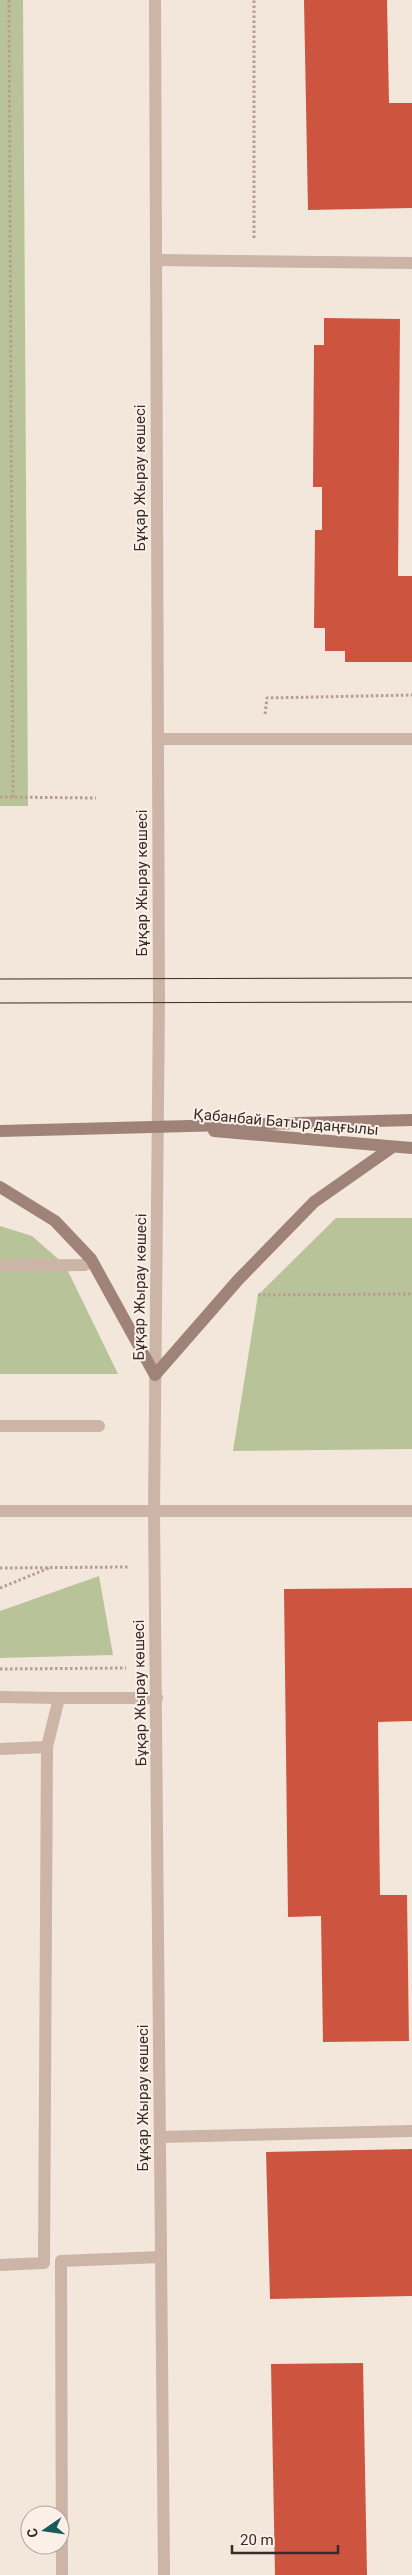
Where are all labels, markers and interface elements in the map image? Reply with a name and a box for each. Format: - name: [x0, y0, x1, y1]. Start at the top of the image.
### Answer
- street label: Бұқар Жырау көшесі: [131, 405, 149, 551]
- street label: Бұқар Жырау көшесі: [133, 810, 151, 956]
- street label: Қабанбай Батыр даңғылы: [193, 1105, 379, 1139]
- street label: Бұқар Жырау көшесі: [130, 1213, 150, 1361]
- street label: Бұқар Жырау көшесі: [130, 1619, 150, 1767]
- street label: Бұқар Жырау көшесі: [134, 2025, 152, 2171]
- north arrow: [20, 2505, 70, 2555]
- scale bar: [232, 2522, 338, 2554]
- text: С: [24, 2527, 41, 2539]
- text: 20 m: [240, 2531, 274, 2549]

